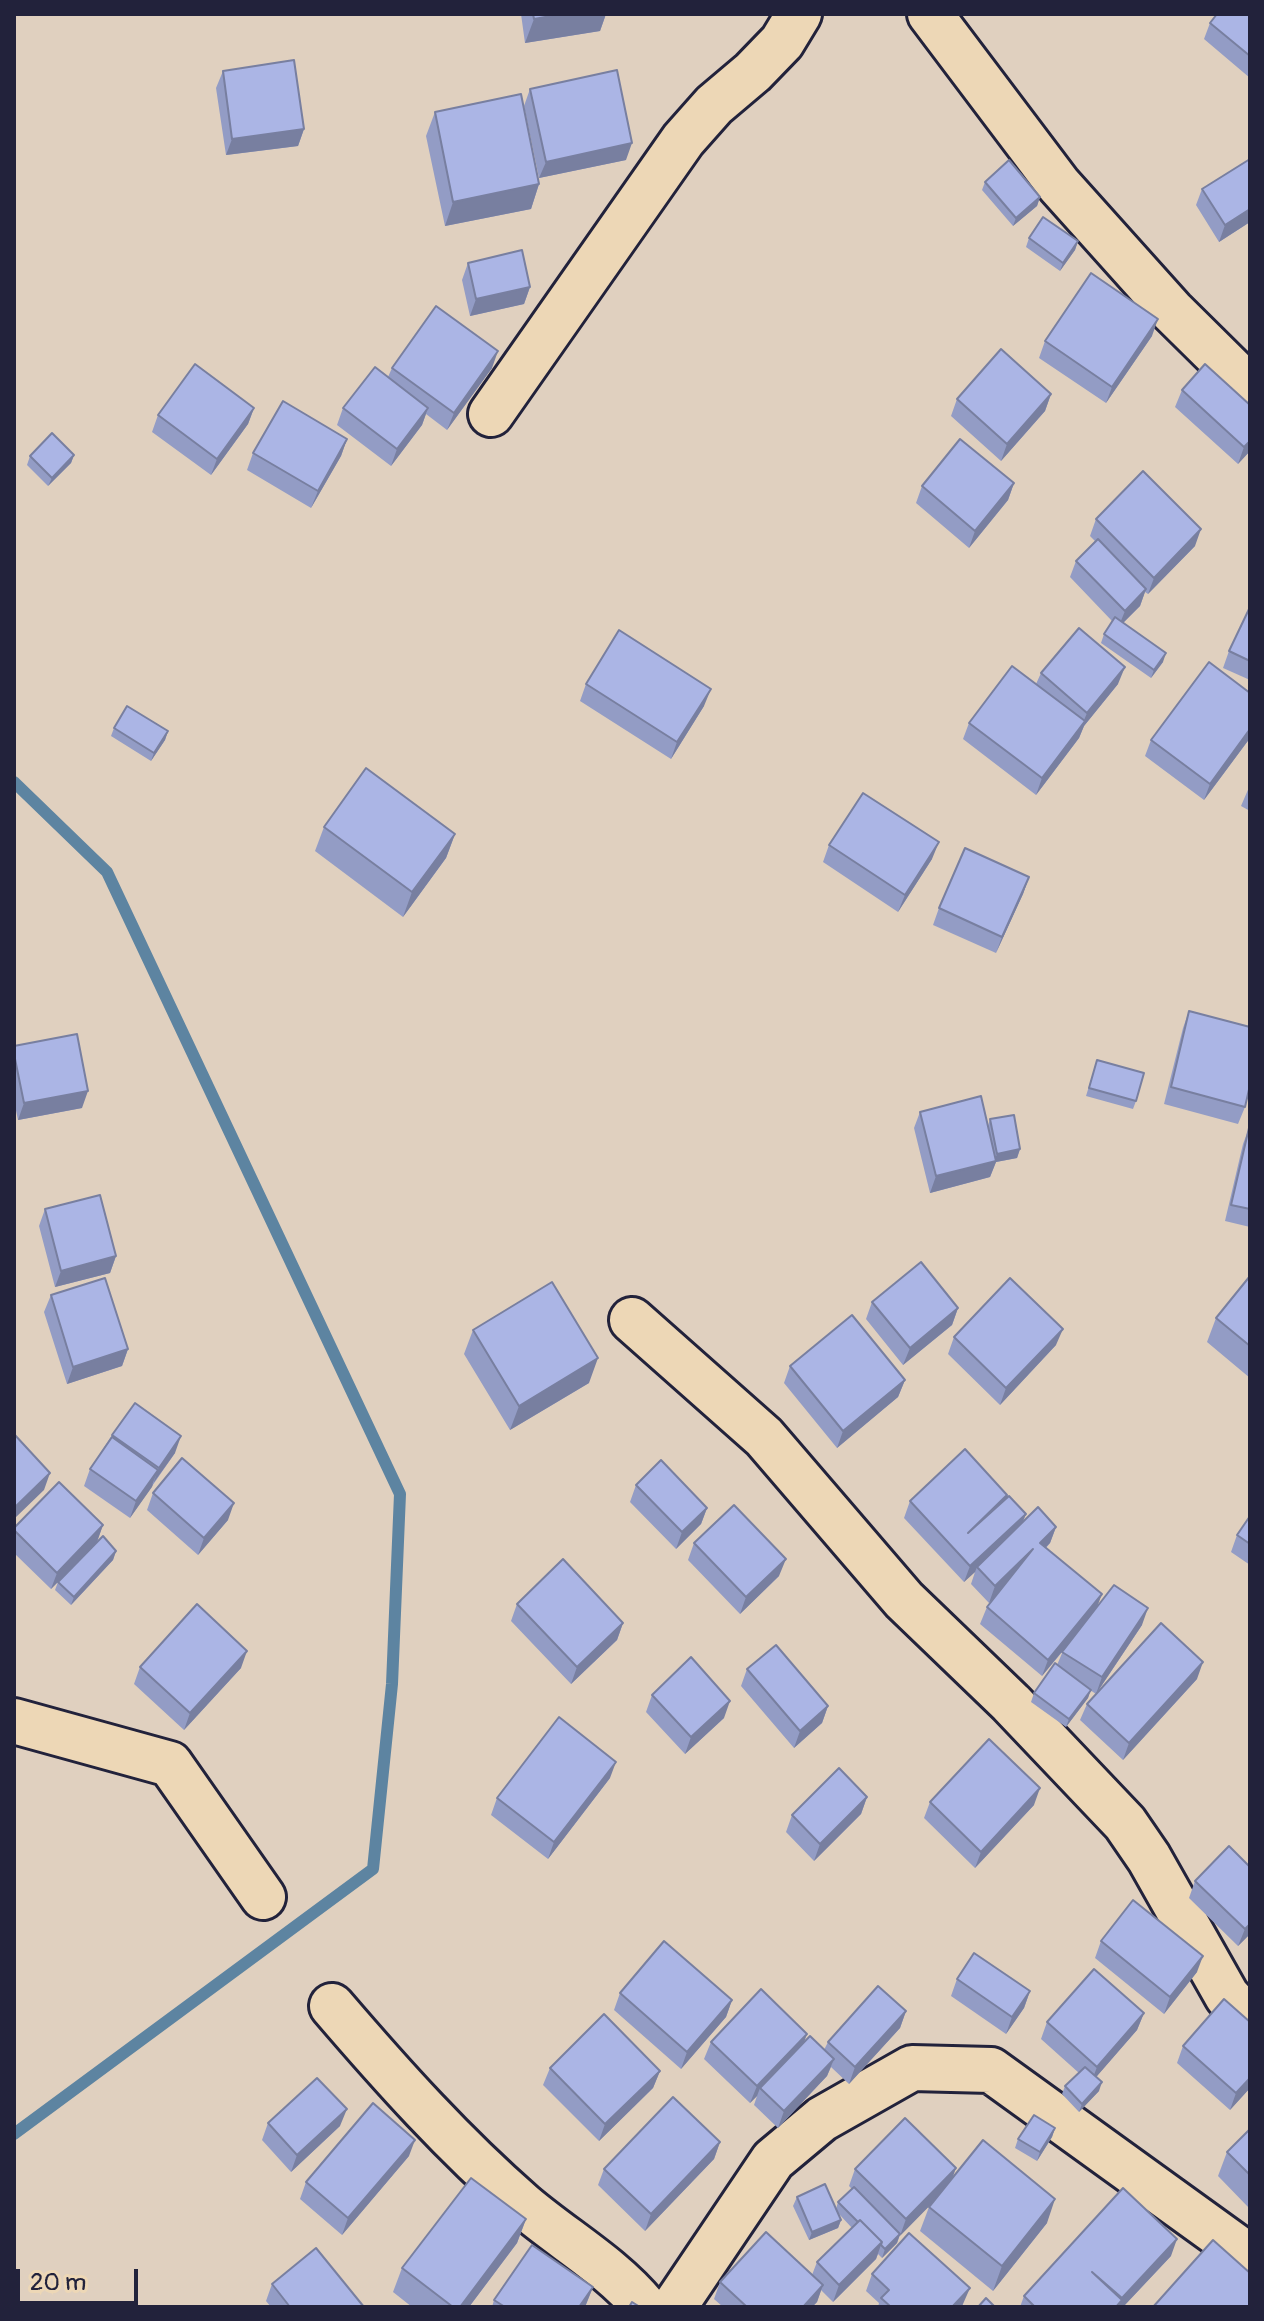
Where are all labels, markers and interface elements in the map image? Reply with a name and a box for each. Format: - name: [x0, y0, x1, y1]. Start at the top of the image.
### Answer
- scale bar: [20, 2253, 142, 2303]
- text: 20 m: [30, 2268, 86, 2297]

